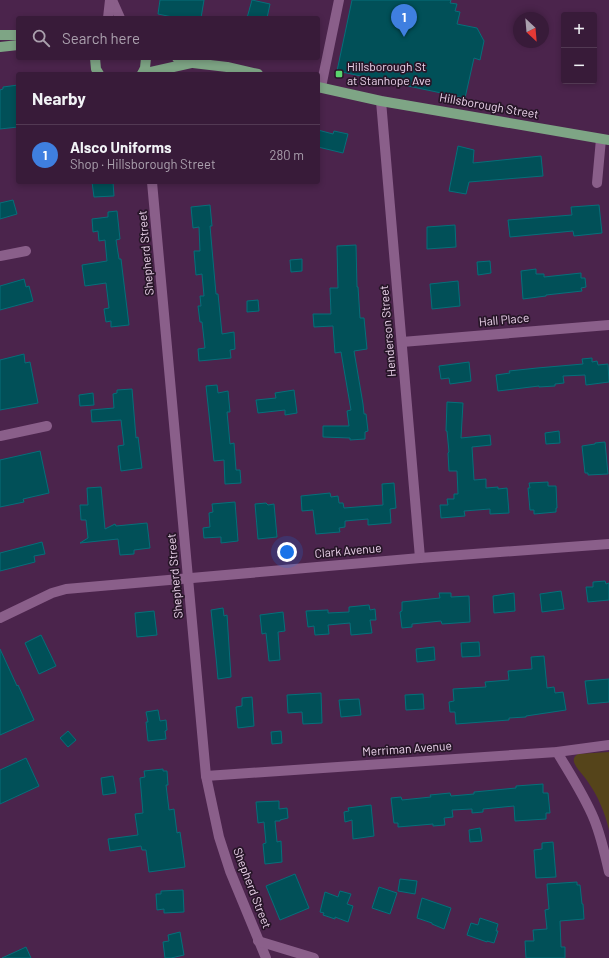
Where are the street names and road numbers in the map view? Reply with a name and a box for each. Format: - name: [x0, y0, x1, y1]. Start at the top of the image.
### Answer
- street label: Hillsborough Street: [438, 89, 540, 121]
- street label: Shepherd Street: [134, 210, 156, 296]
- street label: Henderson Street: [376, 285, 398, 377]
- street label: Hall Place: [478, 310, 530, 328]
- street label: Shepherd Street: [163, 533, 185, 619]
- street label: Clark Avenue: [314, 540, 382, 560]
- street label: Merriman Avenue: [362, 738, 452, 758]
- street label: Shepherd Street: [231, 845, 275, 930]

